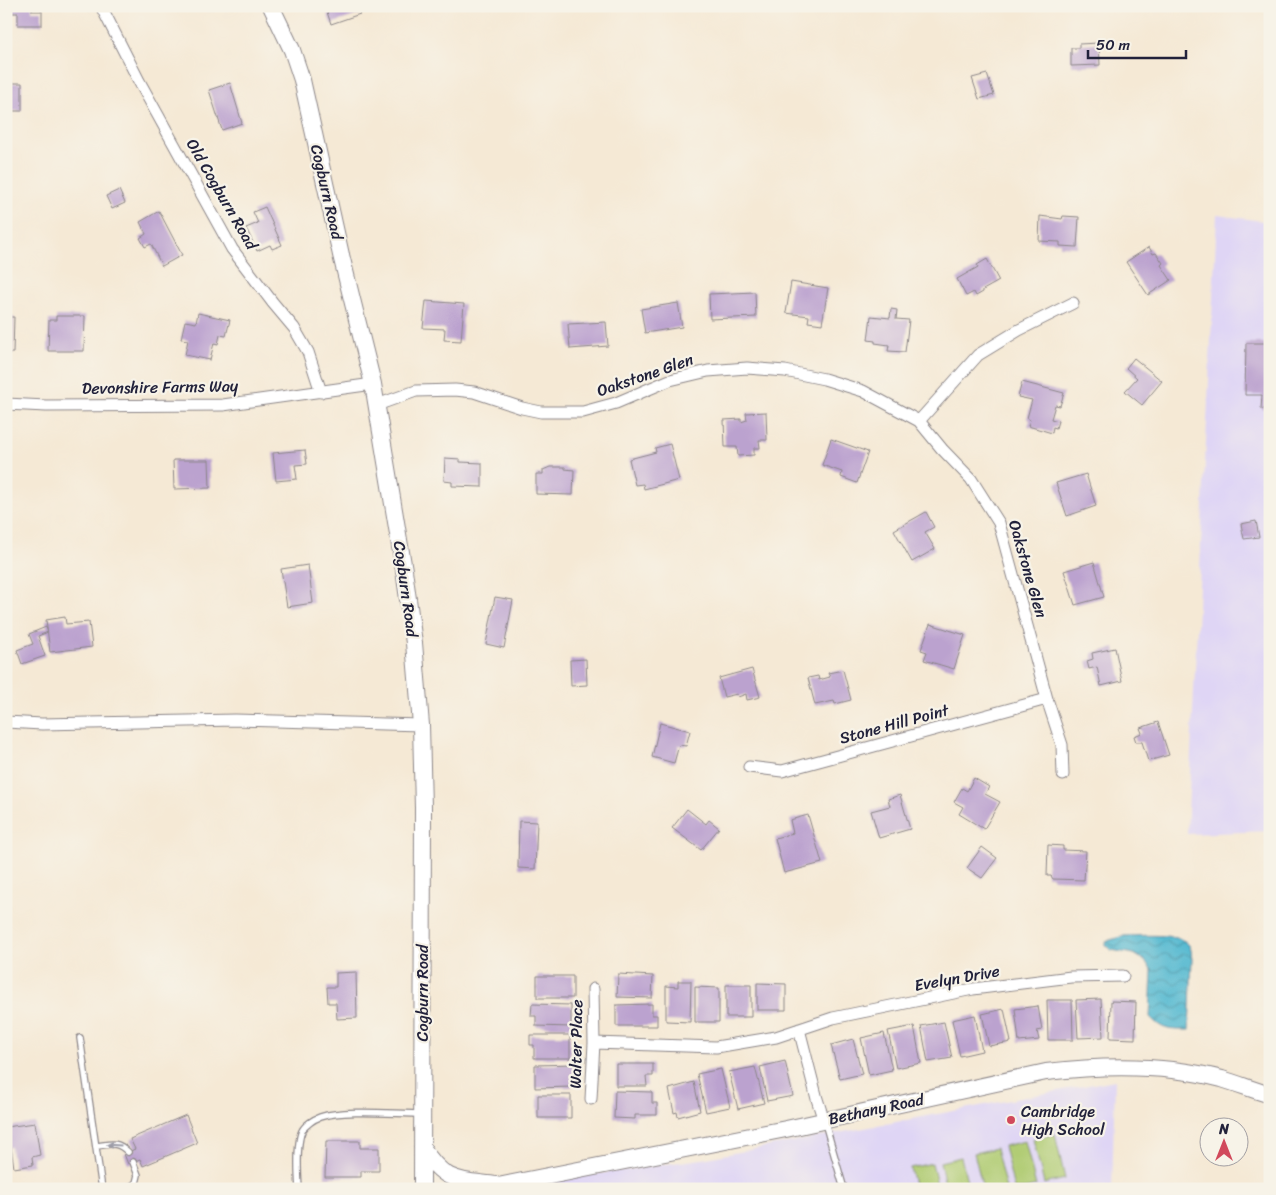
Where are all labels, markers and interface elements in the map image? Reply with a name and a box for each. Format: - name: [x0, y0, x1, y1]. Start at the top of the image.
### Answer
- scale bar: [1088, 28, 1186, 60]
- text: 50 m: [1096, 32, 1131, 58]
- street label: Old Cogburn Road: [178, 133, 266, 257]
- street label: Cogburn Road: [302, 142, 352, 244]
- street label: Oakstone Glen: [593, 345, 698, 405]
- street label: Devonshire Farms Way: [82, 371, 239, 403]
- street label: Oakstone Glen: [1000, 517, 1056, 622]
- street label: Cogburn Road: [385, 539, 427, 640]
- street label: Stone Hill Point: [836, 695, 952, 752]
- street label: Cogburn Road: [408, 943, 437, 1041]
- street label: Evelyn Drive: [912, 956, 1002, 1000]
- street label: Walter Place: [561, 999, 591, 1089]
- street label: Bethany Road: [826, 1084, 928, 1133]
- place label: Cambridge High School: [1021, 1097, 1105, 1144]
- marker: Cambridge High School: [1005, 1114, 1017, 1126]
- text: N: [1218, 1117, 1229, 1142]
- north arrow: [1198, 1118, 1248, 1168]
- one-way arrow: [105, 1141, 121, 1149]

